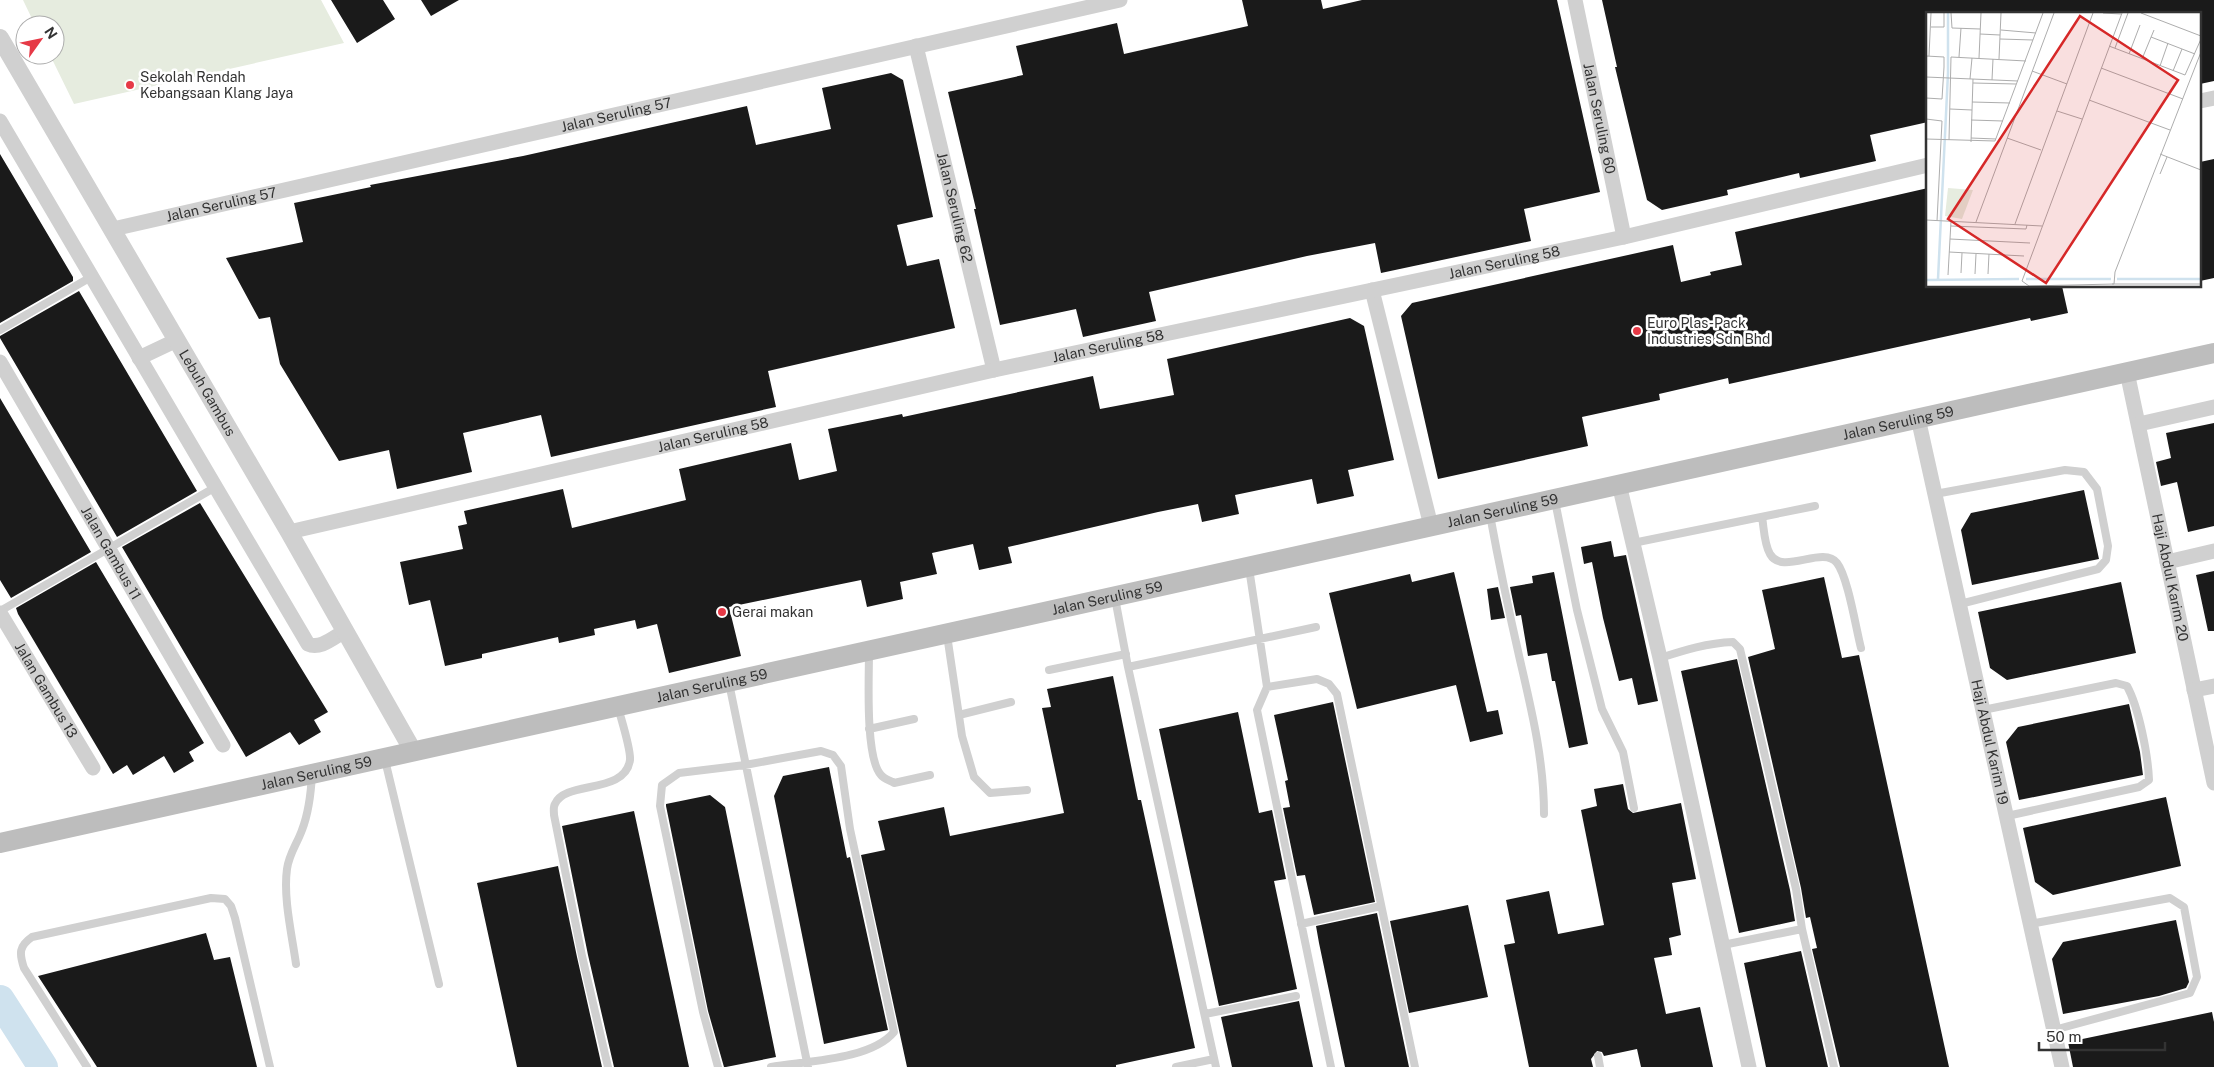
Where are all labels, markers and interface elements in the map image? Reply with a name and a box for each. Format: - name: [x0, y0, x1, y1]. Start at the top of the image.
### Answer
- inset map: [1926, 12, 2202, 288]
- north arrow: [15, 15, 65, 65]
- text: N: [41, 24, 61, 42]
- street label: Jalan Seruling 60: [1580, 62, 1619, 175]
- place label: Sekolah Rendah Kebangsaan Klang Jaya: [140, 69, 293, 101]
- marker: Sekolah Rendah Kebangsaan Klang Jaya: [124, 79, 136, 91]
- street label: Jalan Seruling 57: [559, 94, 673, 135]
- street label: Jalan Seruling 62: [934, 151, 976, 264]
- street label: Jalan Seruling 57: [164, 184, 278, 225]
- street label: Jalan Seruling 58: [1447, 243, 1562, 282]
- place label: Euro Plas-Pack Industries Sdn Bhd: [1647, 315, 1770, 347]
- marker: Euro Plas-Pack Industries Sdn Bhd: [1631, 325, 1643, 337]
- street label: Jalan Seruling 58: [1051, 326, 1165, 365]
- street label: Lebuh Gambus: [176, 347, 239, 439]
- street label: Jalan Seruling 59: [1841, 403, 1955, 443]
- street label: Jalan Seruling 58: [656, 414, 770, 455]
- street label: Jalan Seruling 59: [1446, 490, 1560, 530]
- street label: Jalan Gambus 11: [78, 504, 145, 602]
- street label: Haji Abdul Karim 20: [2149, 512, 2192, 643]
- street label: Jalan Seruling 59: [1050, 578, 1165, 618]
- place label: Gerai makan: [732, 604, 813, 620]
- marker: Gerai makan: [716, 606, 728, 618]
- street label: Jalan Gambus 13: [12, 640, 81, 741]
- street label: Jalan Seruling 59: [655, 665, 769, 706]
- street label: Haji Abdul Karim 19: [1968, 678, 2012, 807]
- street label: Jalan Seruling 59: [259, 753, 374, 793]
- scale bar: [2039, 1020, 2165, 1052]
- text: 50 m: [2046, 1028, 2081, 1045]

